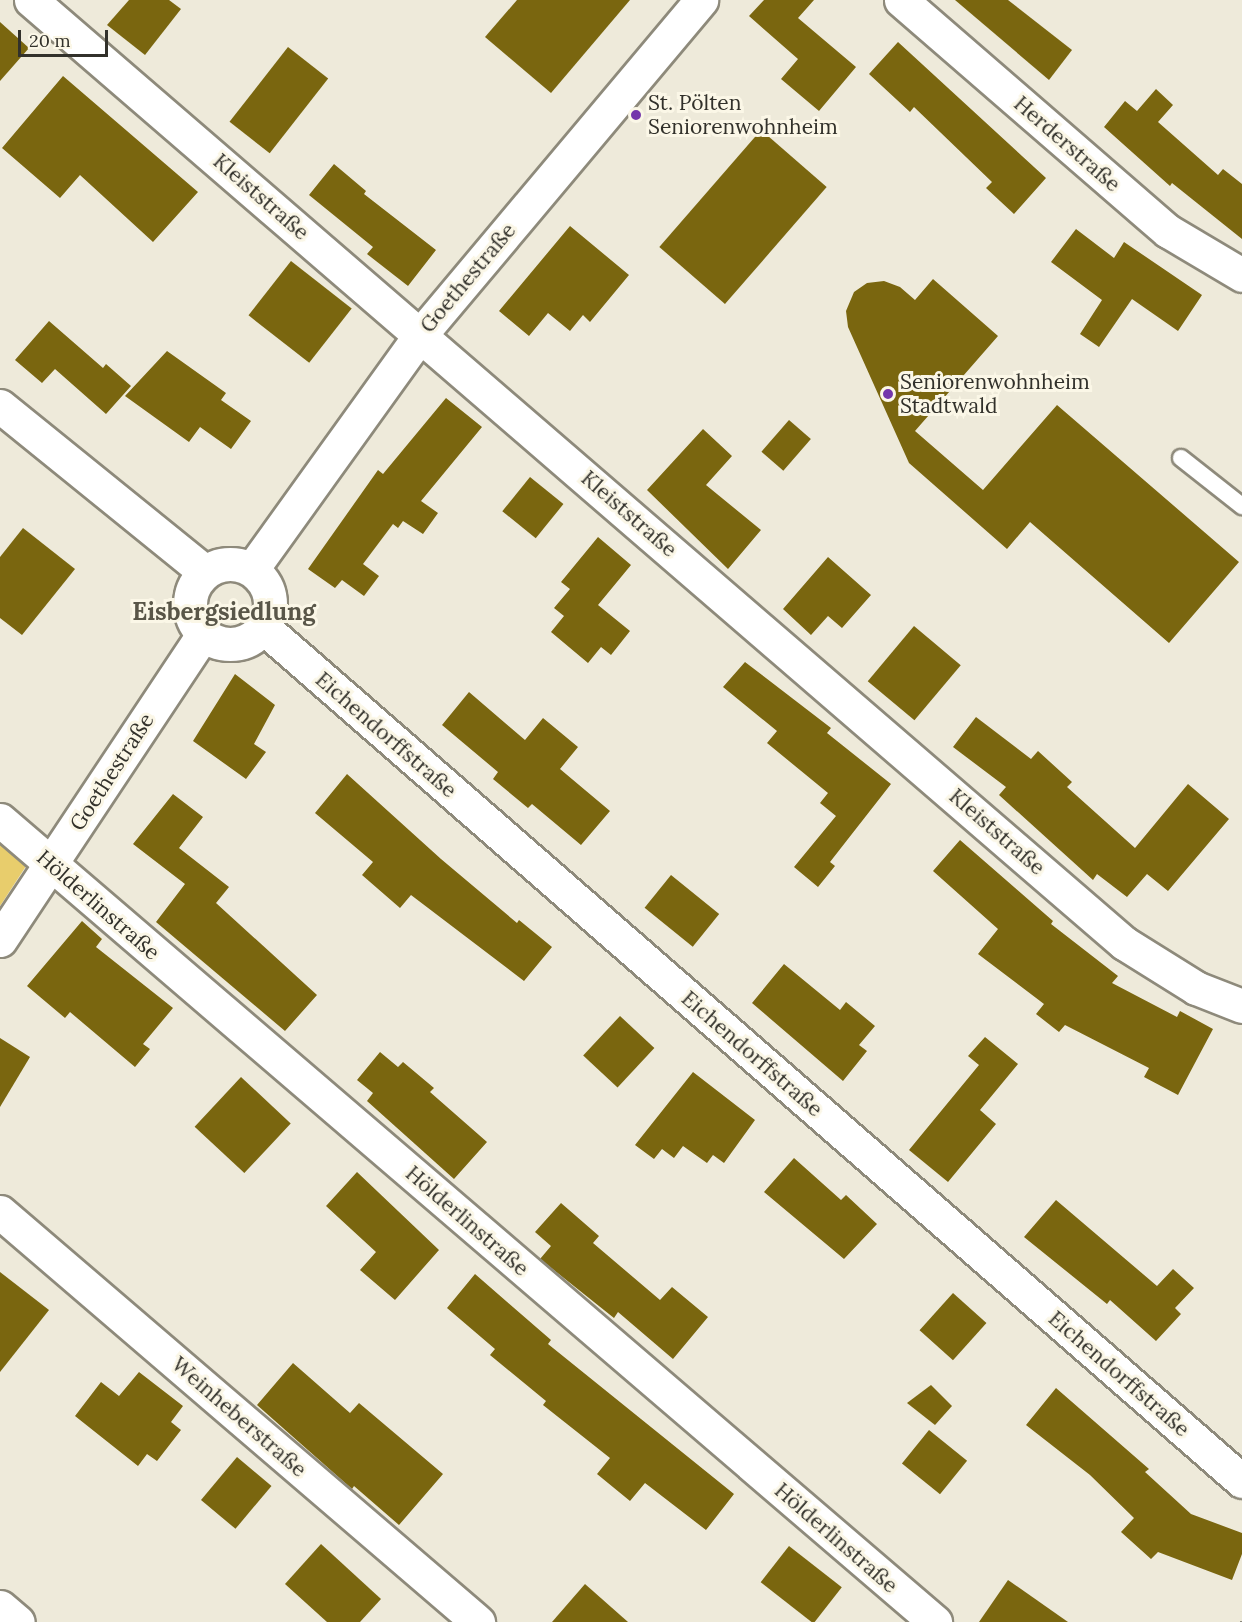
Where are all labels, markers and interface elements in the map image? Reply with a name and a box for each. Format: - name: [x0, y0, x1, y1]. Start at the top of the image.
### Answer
- scale bar: [21, 18, 111, 56]
- text: 20 m: [29, 29, 71, 52]
- place label: St. Pölten Seniorenwohnheim: [648, 90, 838, 140]
- street label: Herderstraße: [1009, 91, 1125, 197]
- marker: St. Pölten Seniorenwohnheim: [629, 108, 643, 122]
- street label: Kleiststraße: [208, 149, 314, 245]
- street label: Goethestraße: [415, 218, 521, 338]
- place label: Seniorenwohnheim Stadtwald: [900, 369, 1090, 419]
- marker: Seniorenwohnheim Stadtwald: [881, 387, 895, 401]
- street label: Kleiststraße: [576, 466, 682, 562]
- district label: Eisbergsiedlung: [132, 598, 316, 626]
- street label: Eichendorffstraße: [310, 667, 462, 803]
- street label: Goethestraße: [65, 709, 159, 835]
- street label: Kleiststraße: [944, 784, 1050, 880]
- street label: Hölderlinstraße: [31, 845, 165, 965]
- street label: Eichendorffstraße: [676, 986, 828, 1122]
- street label: Hölderlinstraße: [400, 1161, 534, 1281]
- street label: Eichendorffstraße: [1043, 1306, 1195, 1442]
- street label: Weinheberstraße: [167, 1352, 311, 1482]
- street label: Hölderlinstraße: [769, 1478, 903, 1598]

